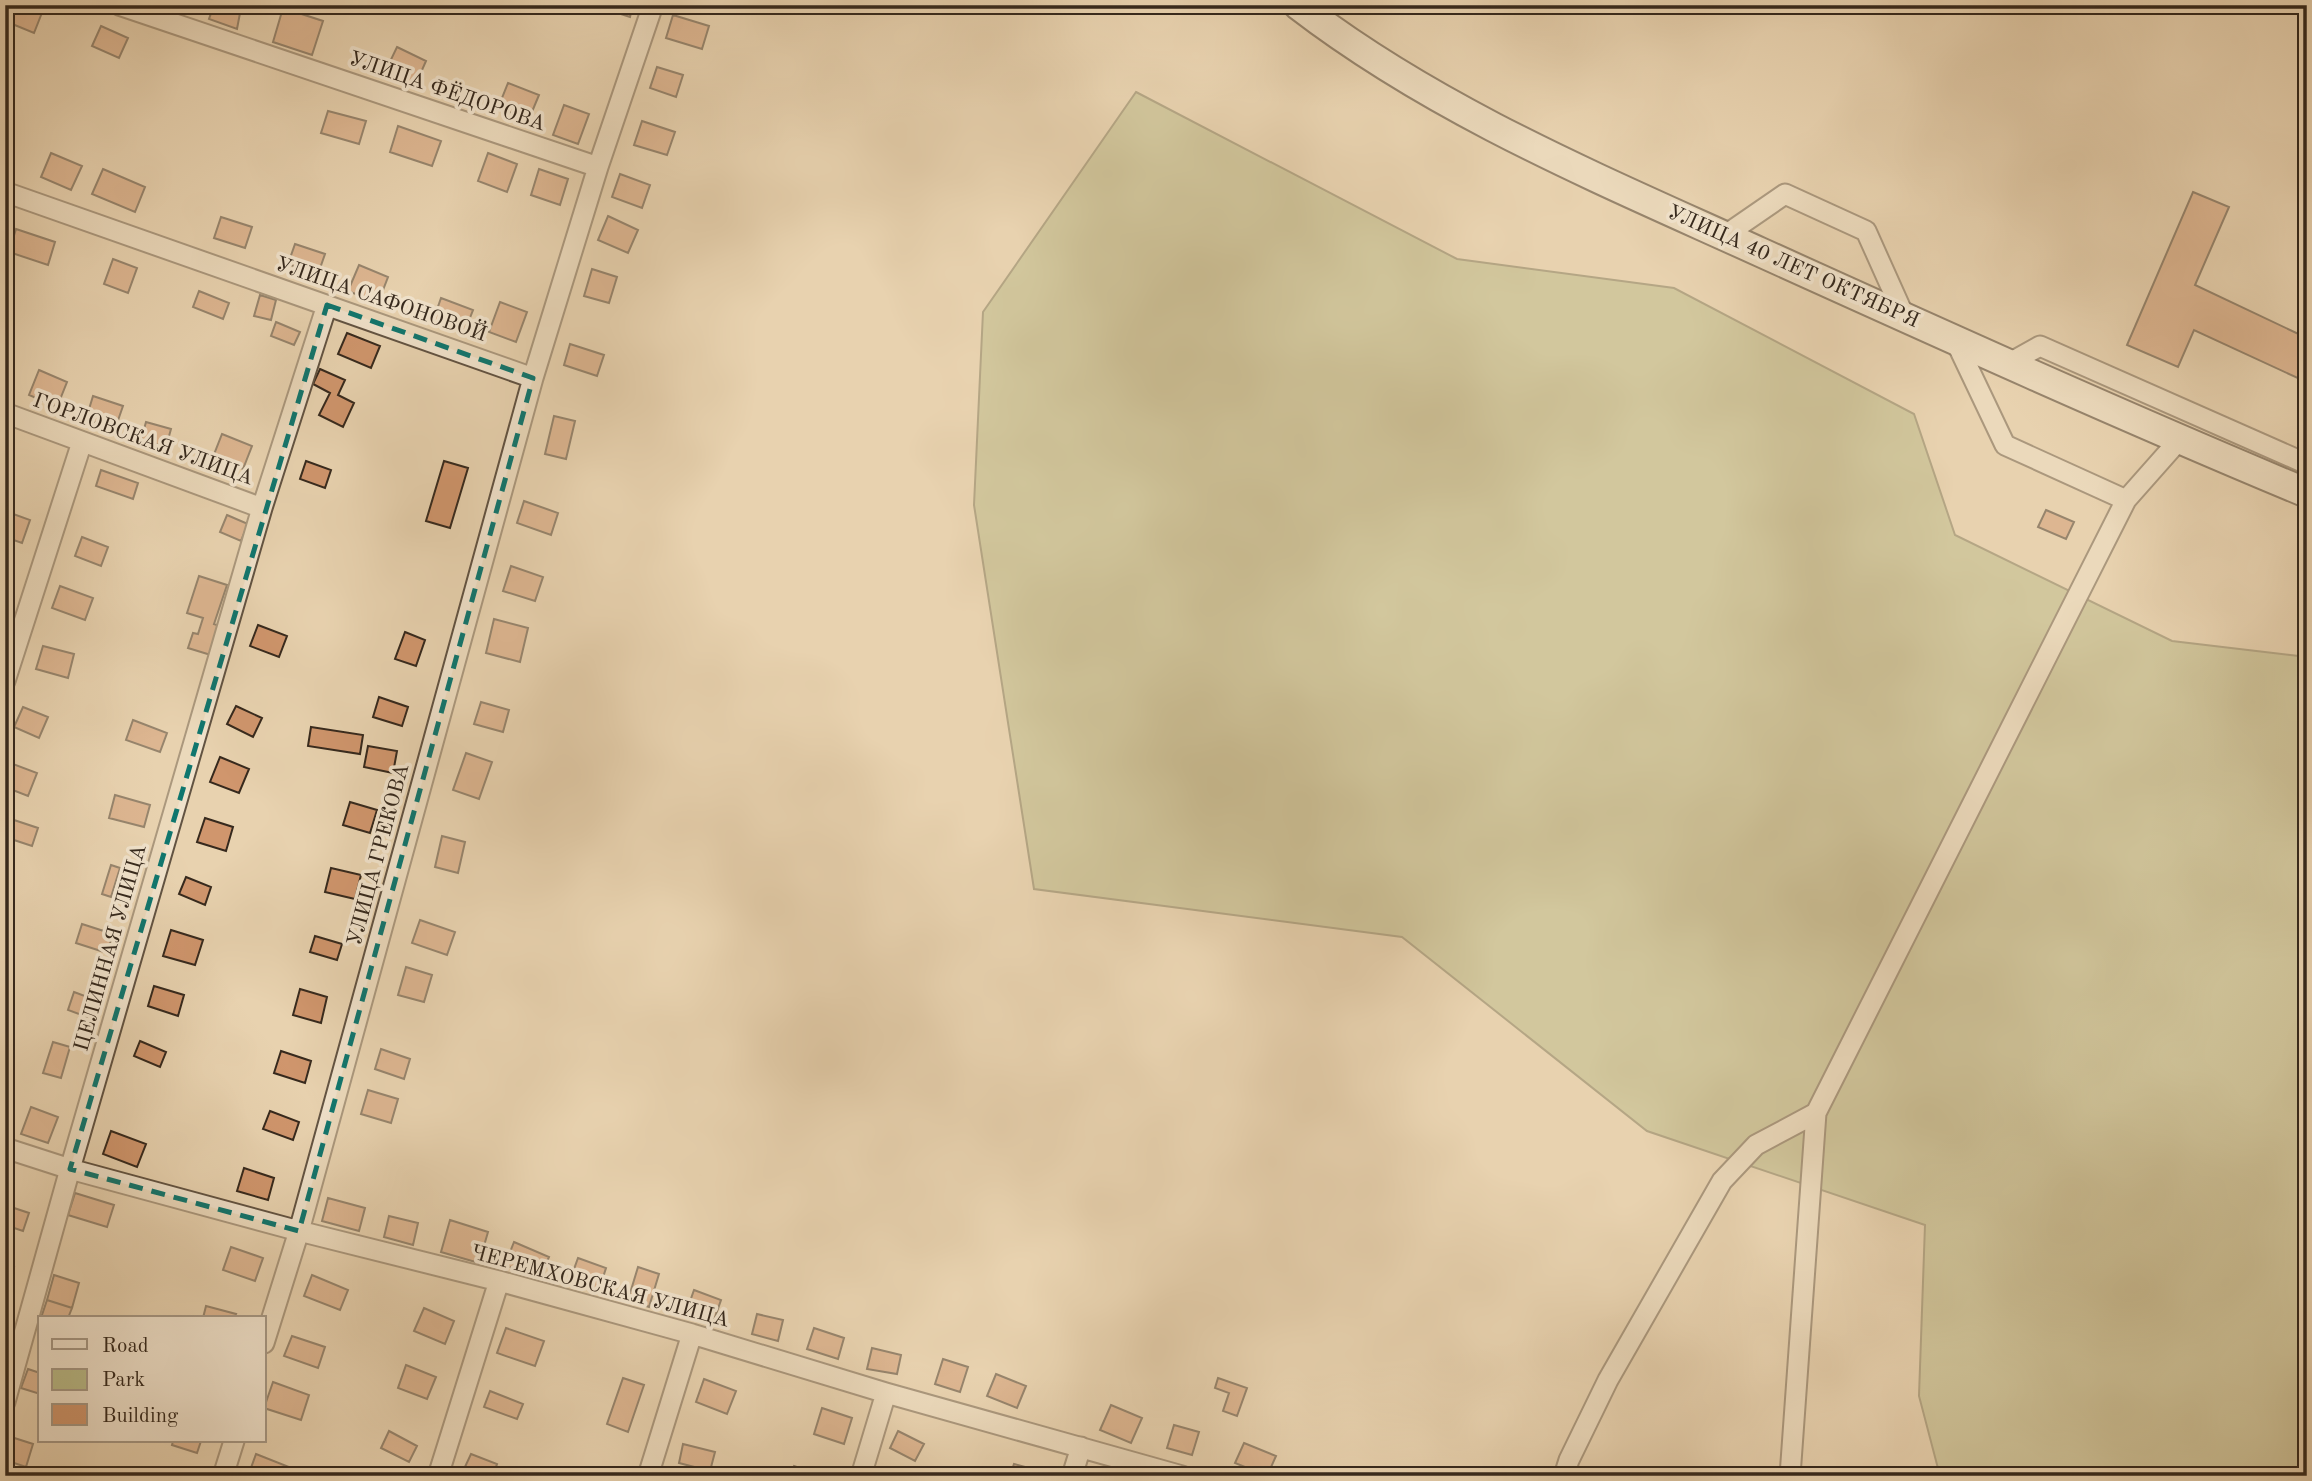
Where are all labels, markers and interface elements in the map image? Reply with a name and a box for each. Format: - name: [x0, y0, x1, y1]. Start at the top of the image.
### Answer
- street label: УЛИЦА ФЁДОРОВА: [346, 45, 549, 136]
- street label: УЛИЦА 40 ЛЕТ ОКТЯБРЯ: [1664, 202, 1922, 332]
- street label: УЛИЦА САФОНОВОЙ: [273, 249, 491, 346]
- street label: ГОРЛОВСКАЯ УЛИЦА: [30, 390, 256, 490]
- street label: УЛИЦА ГРЕКОВА: [345, 762, 413, 948]
- street label: ЦЕЛИННАЯ УЛИЦА: [71, 842, 151, 1054]
- street label: ЧЕРЕМХОВСКАЯ УЛИЦА: [468, 1242, 732, 1332]
- legend: [38, 1316, 266, 1442]
- text: Road: [102, 1336, 149, 1357]
- text: Park: [102, 1370, 145, 1391]
- text: Building: [102, 1406, 179, 1427]

